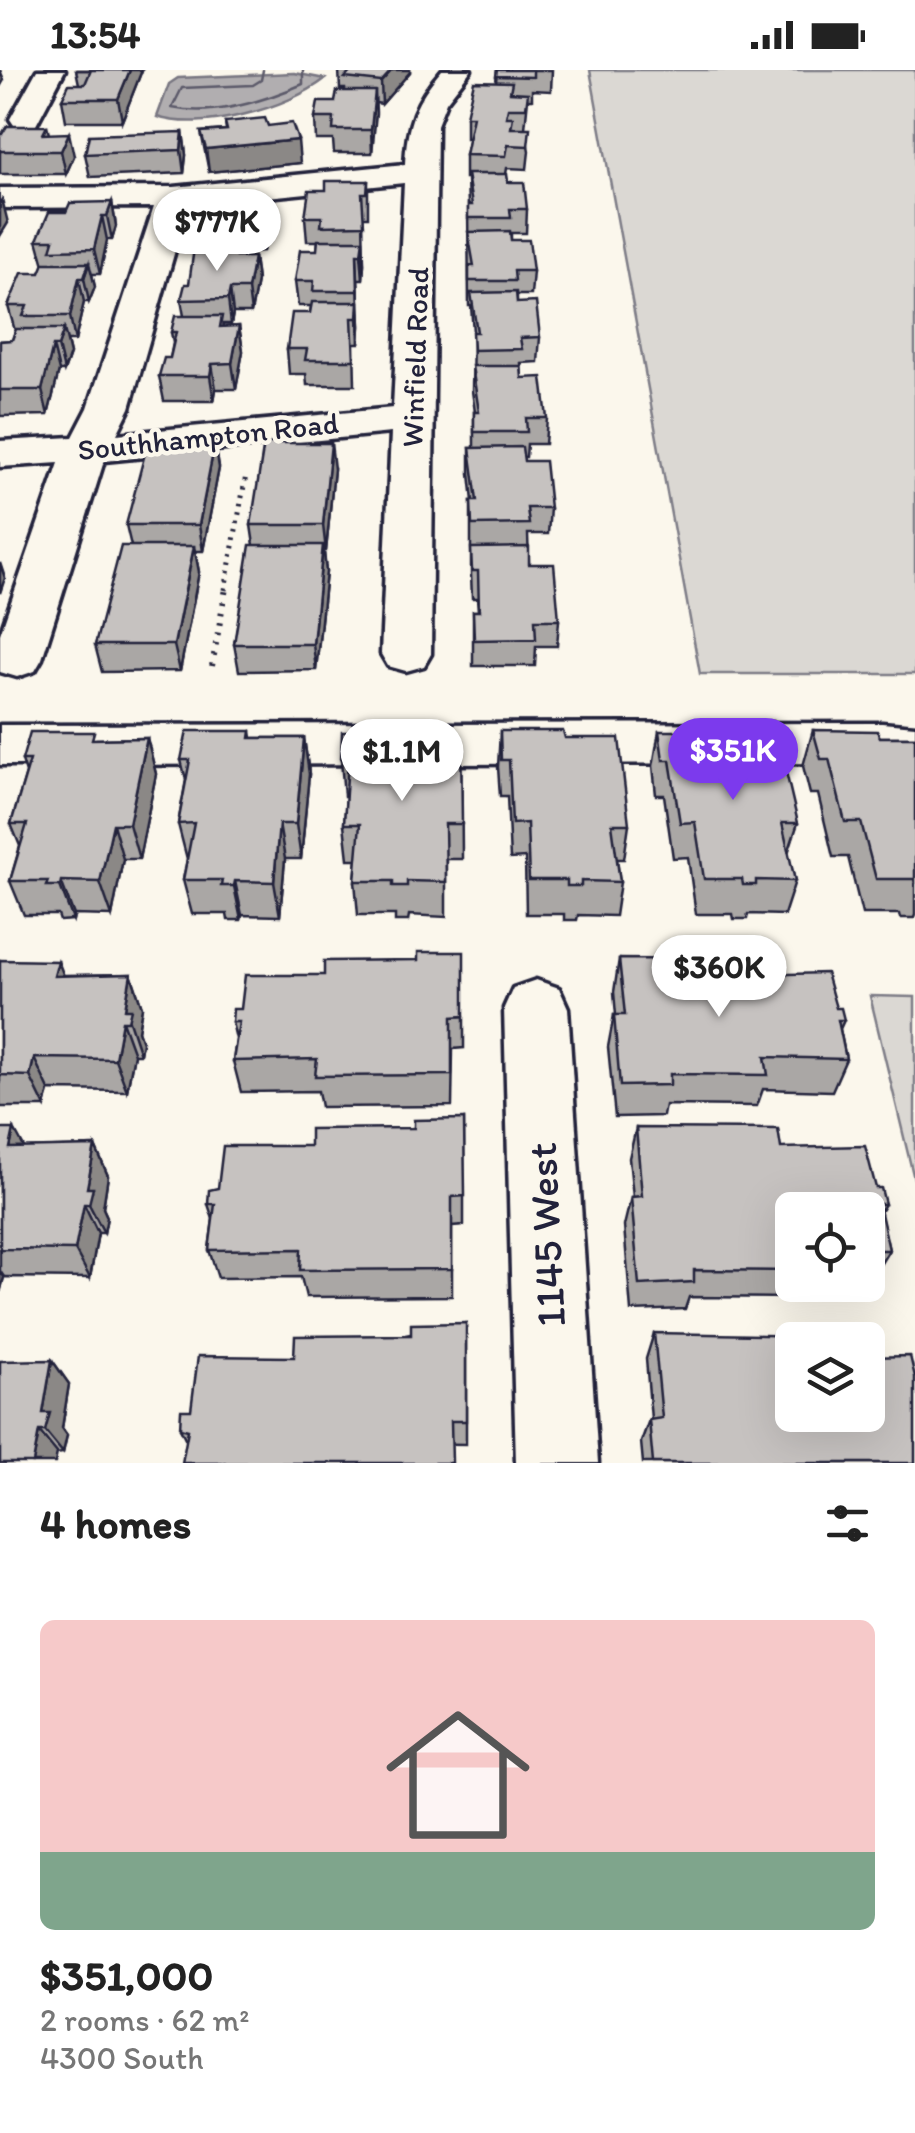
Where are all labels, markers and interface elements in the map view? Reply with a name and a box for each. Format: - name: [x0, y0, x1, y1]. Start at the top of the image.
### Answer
- text: 13:54: [50, 12, 140, 58]
- pin: $777K: [147, 189, 287, 274]
- text: $777K: [175, 202, 259, 240]
- street label: Winfield Road: [393, 266, 437, 448]
- street label: Southhampton Road: [76, 404, 340, 468]
- pin: $351K: [663, 718, 803, 803]
- pin: $1.1M: [332, 719, 472, 804]
- text: $351K: [690, 731, 776, 769]
- text: $1.1M: [363, 732, 441, 770]
- pin: $360K: [649, 935, 789, 1020]
- text: $360K: [674, 948, 764, 986]
- street label: 1145 West: [516, 1141, 576, 1329]
- map controls: [775, 1192, 885, 1432]
- button: locate: [775, 1192, 885, 1302]
- button: layers: [775, 1322, 885, 1432]
- icon: filters: [820, 1496, 875, 1551]
- text: 4 homes: [40, 1498, 191, 1549]
- icon: home: [368, 1685, 548, 1865]
- text: $351,000: [40, 1950, 213, 2001]
- text: 2 rooms · 62 m²: [40, 2001, 249, 2039]
- text: 4300 South: [40, 2039, 204, 2077]

